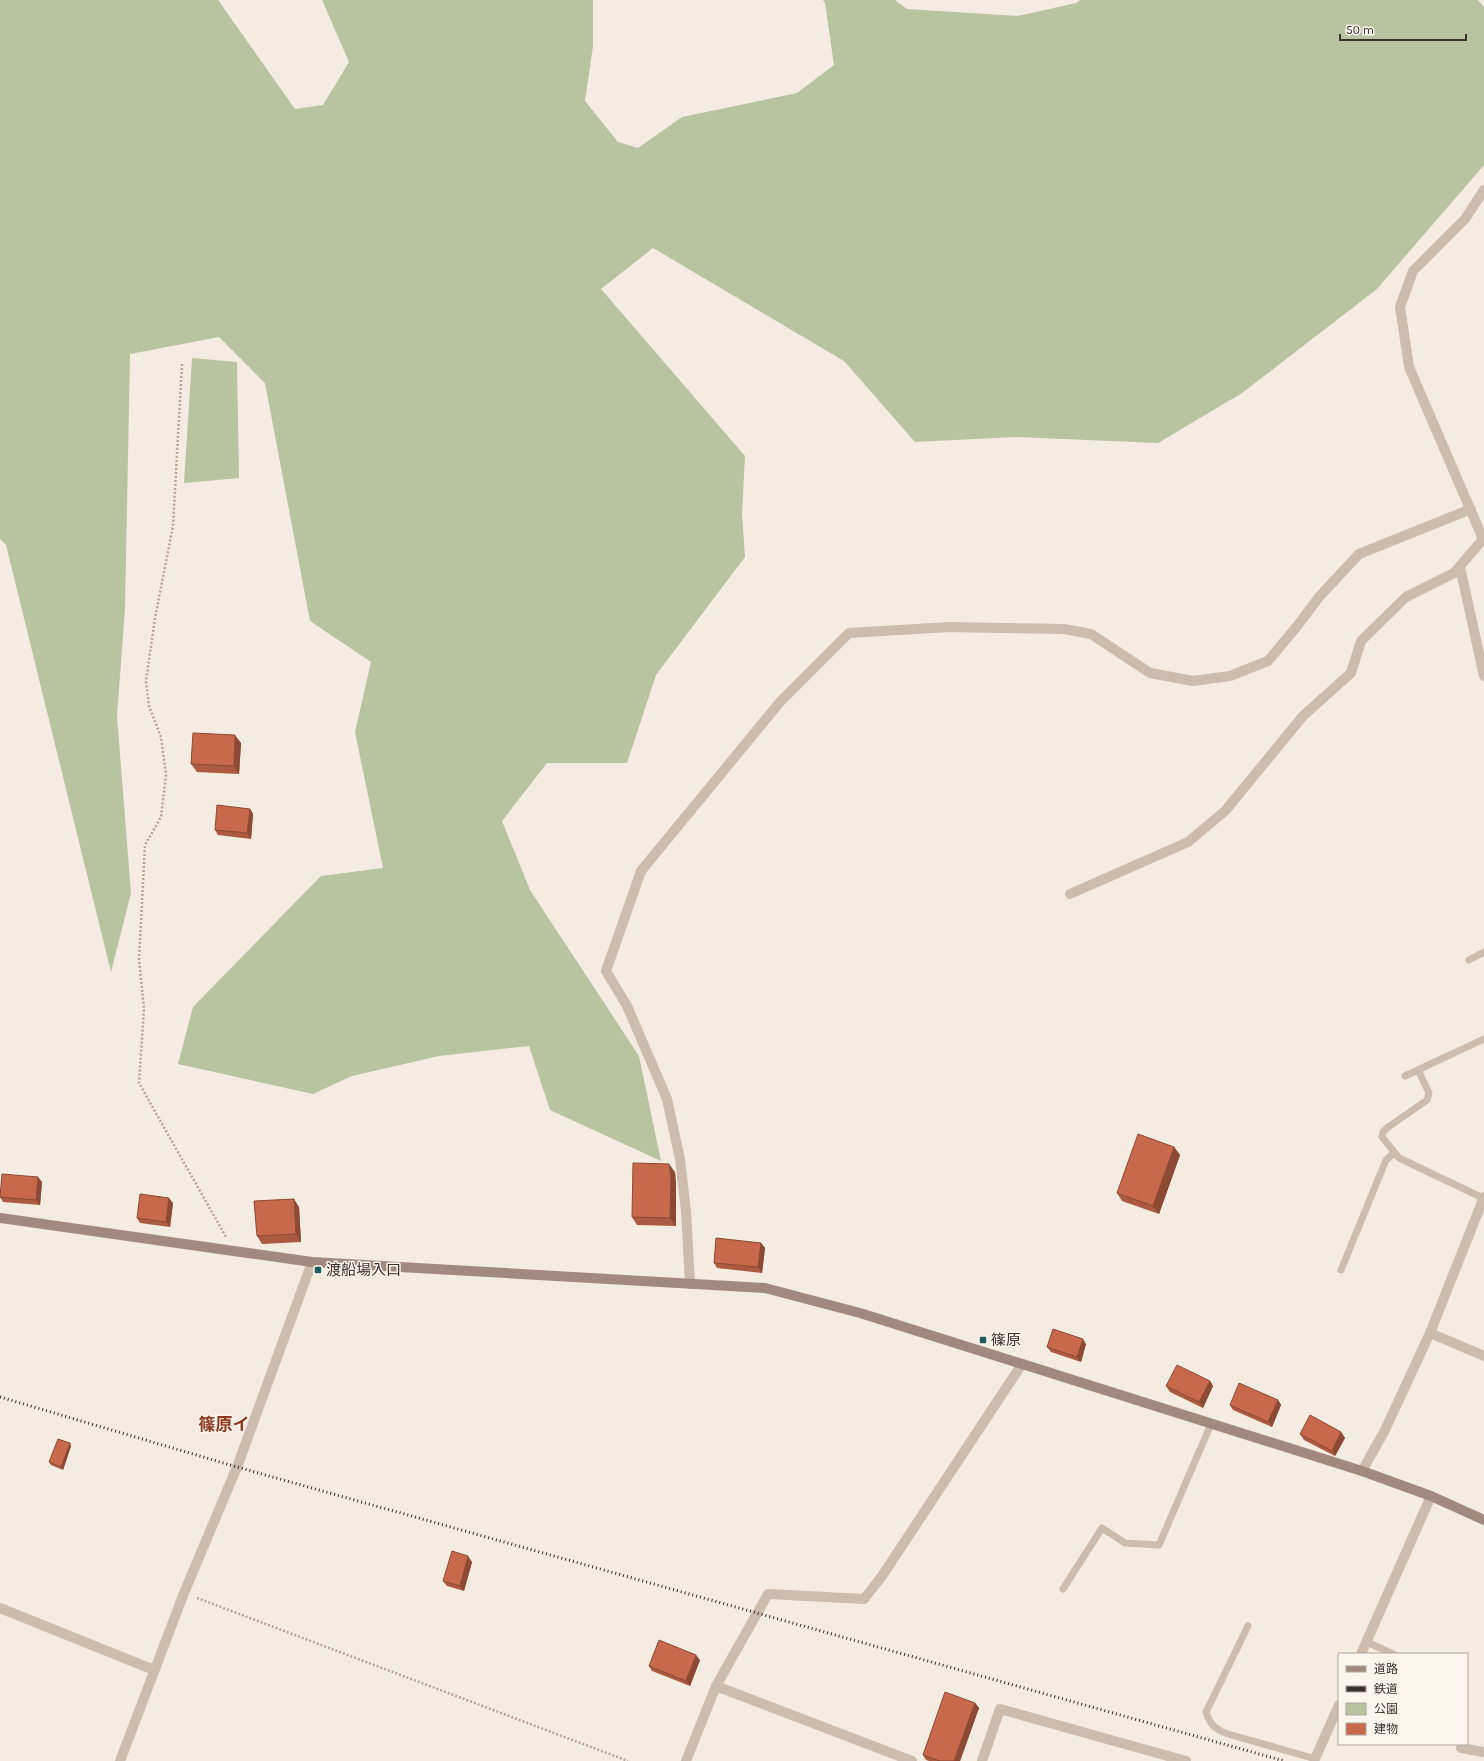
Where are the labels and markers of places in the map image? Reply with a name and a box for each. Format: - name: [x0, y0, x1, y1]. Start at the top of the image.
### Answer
- place label: 渡船場入口: [326, 1261, 401, 1279]
- marker: 渡船場入口: [313, 1265, 323, 1275]
- place label: 篠原: [991, 1331, 1021, 1349]
- marker: 篠原: [978, 1335, 988, 1345]

